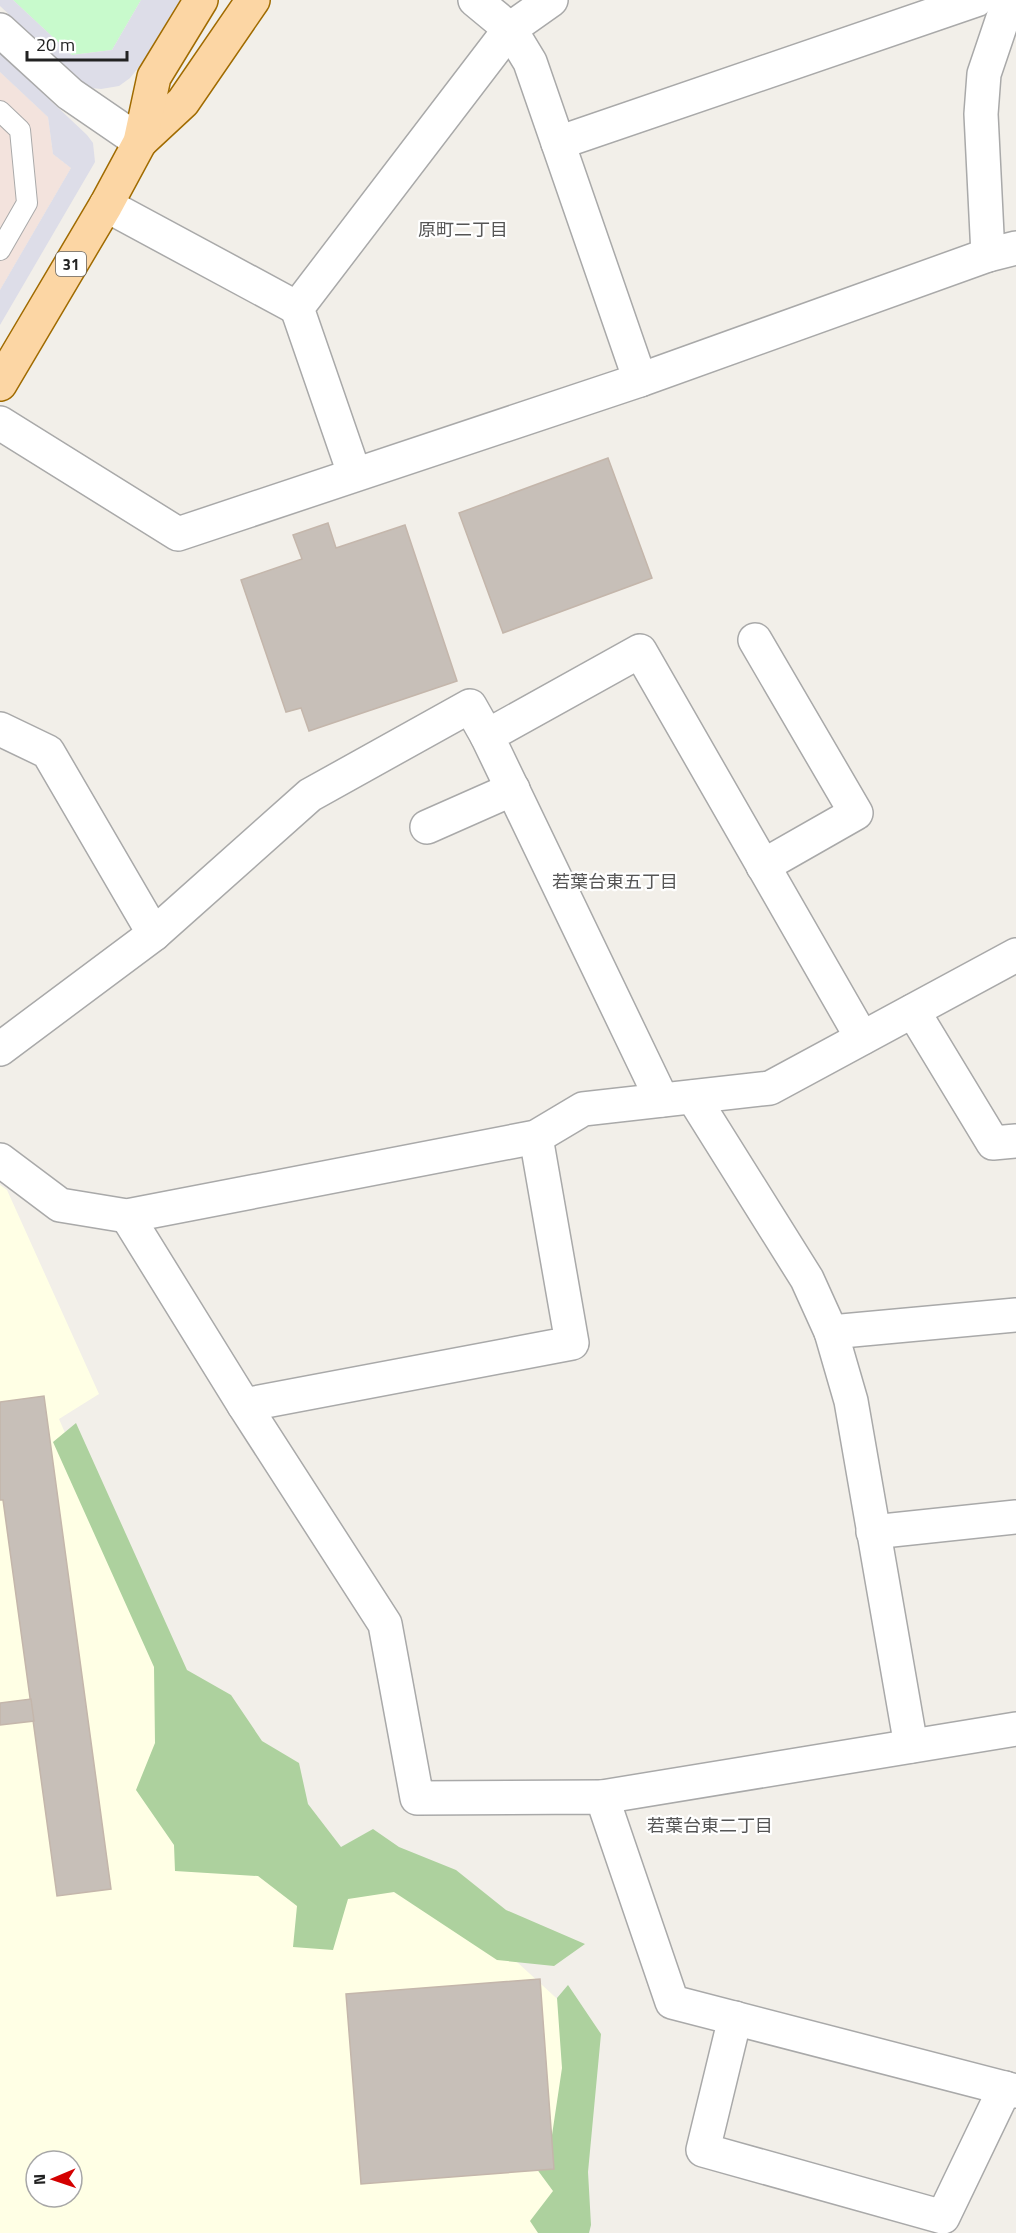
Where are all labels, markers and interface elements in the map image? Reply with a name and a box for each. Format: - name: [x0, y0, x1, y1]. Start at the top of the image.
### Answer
- scale bar: [27, 24, 128, 62]
- text: 20 m: [36, 31, 75, 58]
- district label: 原町二丁目: [418, 216, 508, 243]
- road number: 31: [56, 252, 86, 276]
- district label: 若葉台東五丁目: [552, 868, 678, 895]
- district label: 若葉台東二丁目: [647, 1812, 773, 1839]
- north arrow: [24, 2149, 84, 2209]
- text: N: [27, 2174, 51, 2185]

